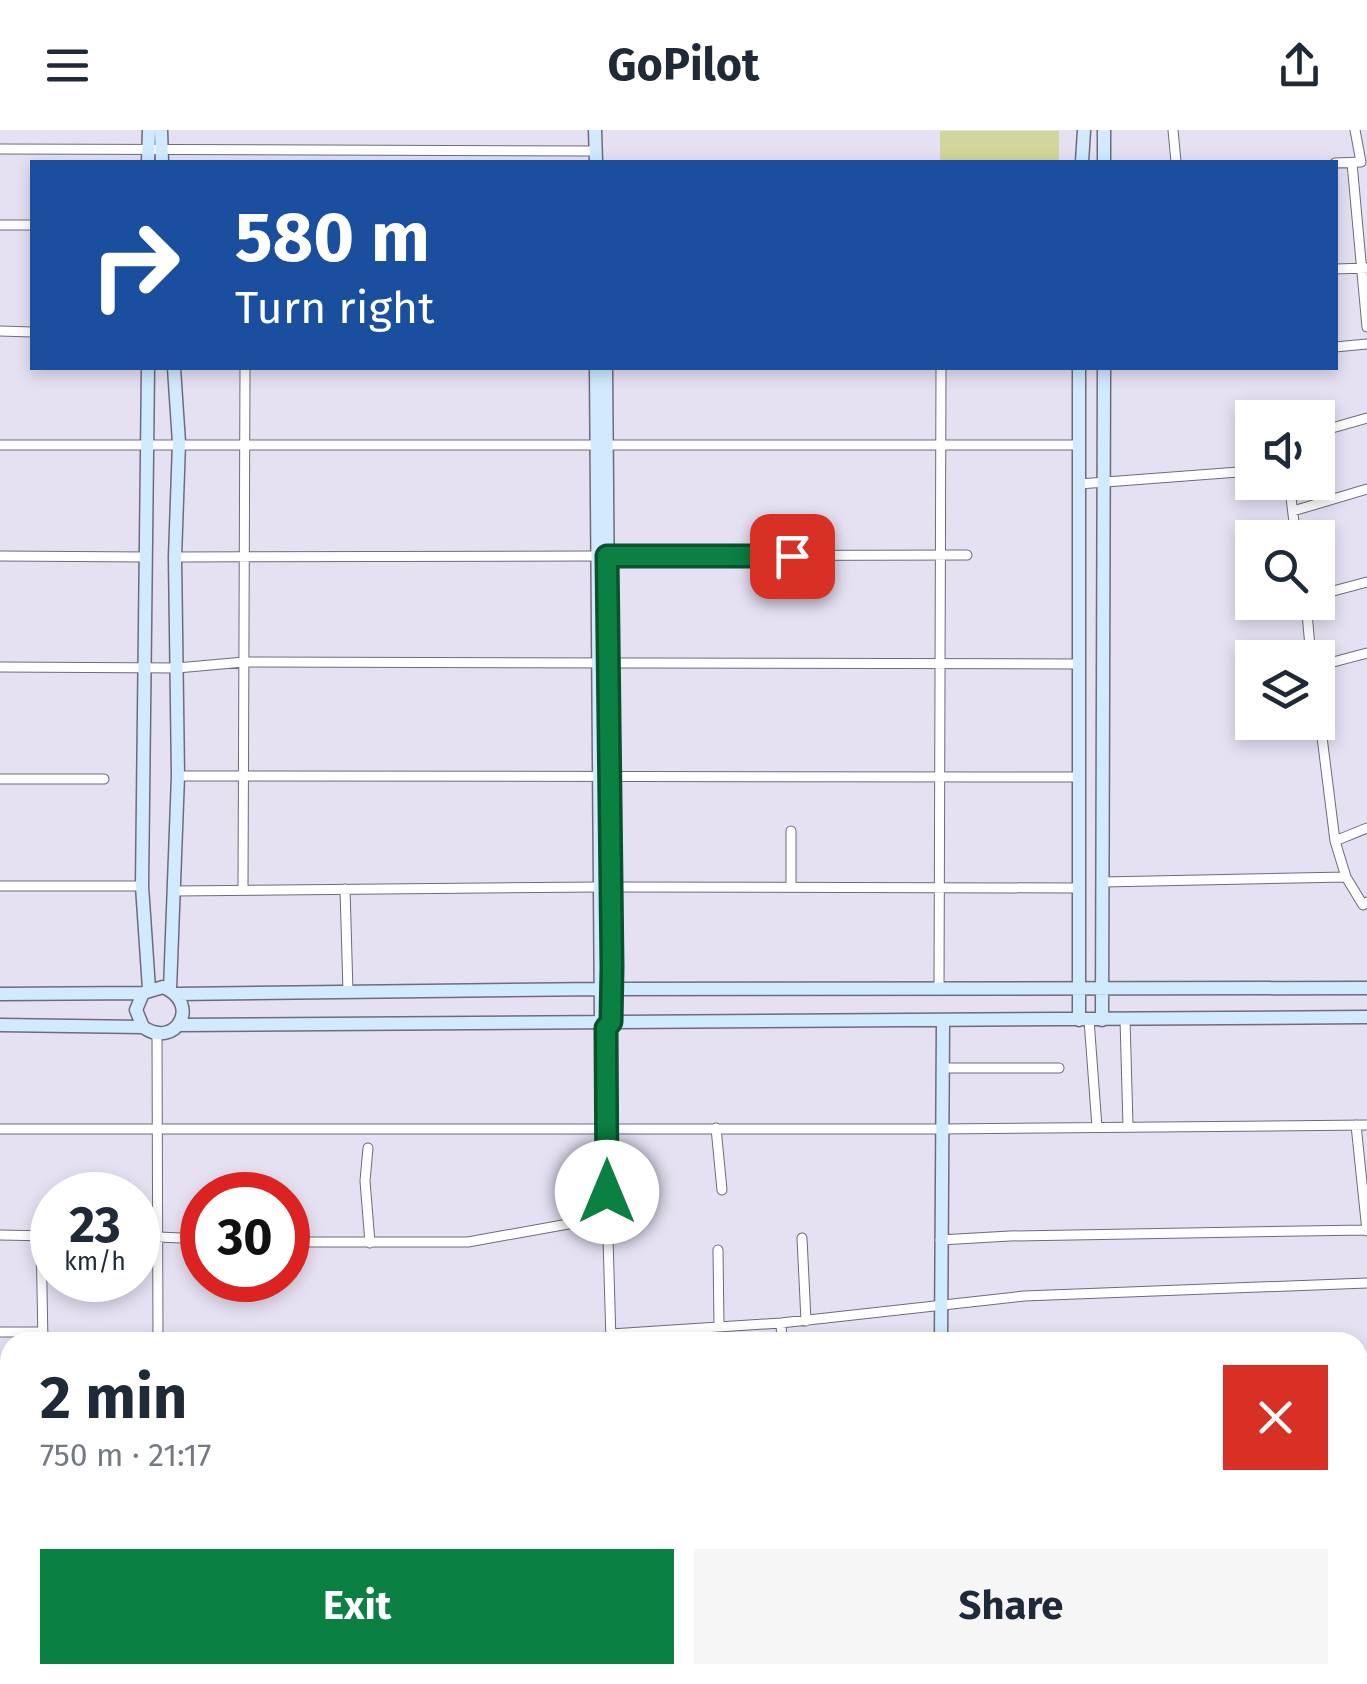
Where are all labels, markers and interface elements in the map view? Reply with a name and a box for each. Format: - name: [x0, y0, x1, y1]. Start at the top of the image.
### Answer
- icon: menu: [40, 38, 95, 93]
- text: GoPilot: [608, 38, 759, 92]
- icon: share: [1272, 38, 1327, 93]
- text: 580 m: [235, 196, 430, 280]
- icon: right: [70, 200, 200, 330]
- text: Turn right: [235, 281, 434, 335]
- map controls: [1235, 400, 1335, 740]
- button: sound: [1235, 400, 1335, 500]
- pin: [750, 514, 835, 599]
- button: search: [1235, 520, 1335, 620]
- icon: arrive: [765, 529, 820, 584]
- button: layers: [1235, 640, 1335, 740]
- position arrow: [555, 1140, 659, 1244]
- speed limit sign: 30: [180, 1172, 310, 1302]
- text: 23: [69, 1195, 121, 1255]
- text: km/h: [64, 1247, 126, 1277]
- text: 2 min: [40, 1362, 187, 1434]
- button: close: [1223, 1365, 1328, 1470]
- text: 750 m · 21:17: [40, 1436, 212, 1474]
- button: Exit: [40, 1549, 674, 1664]
- button: Share: [694, 1549, 1328, 1664]

